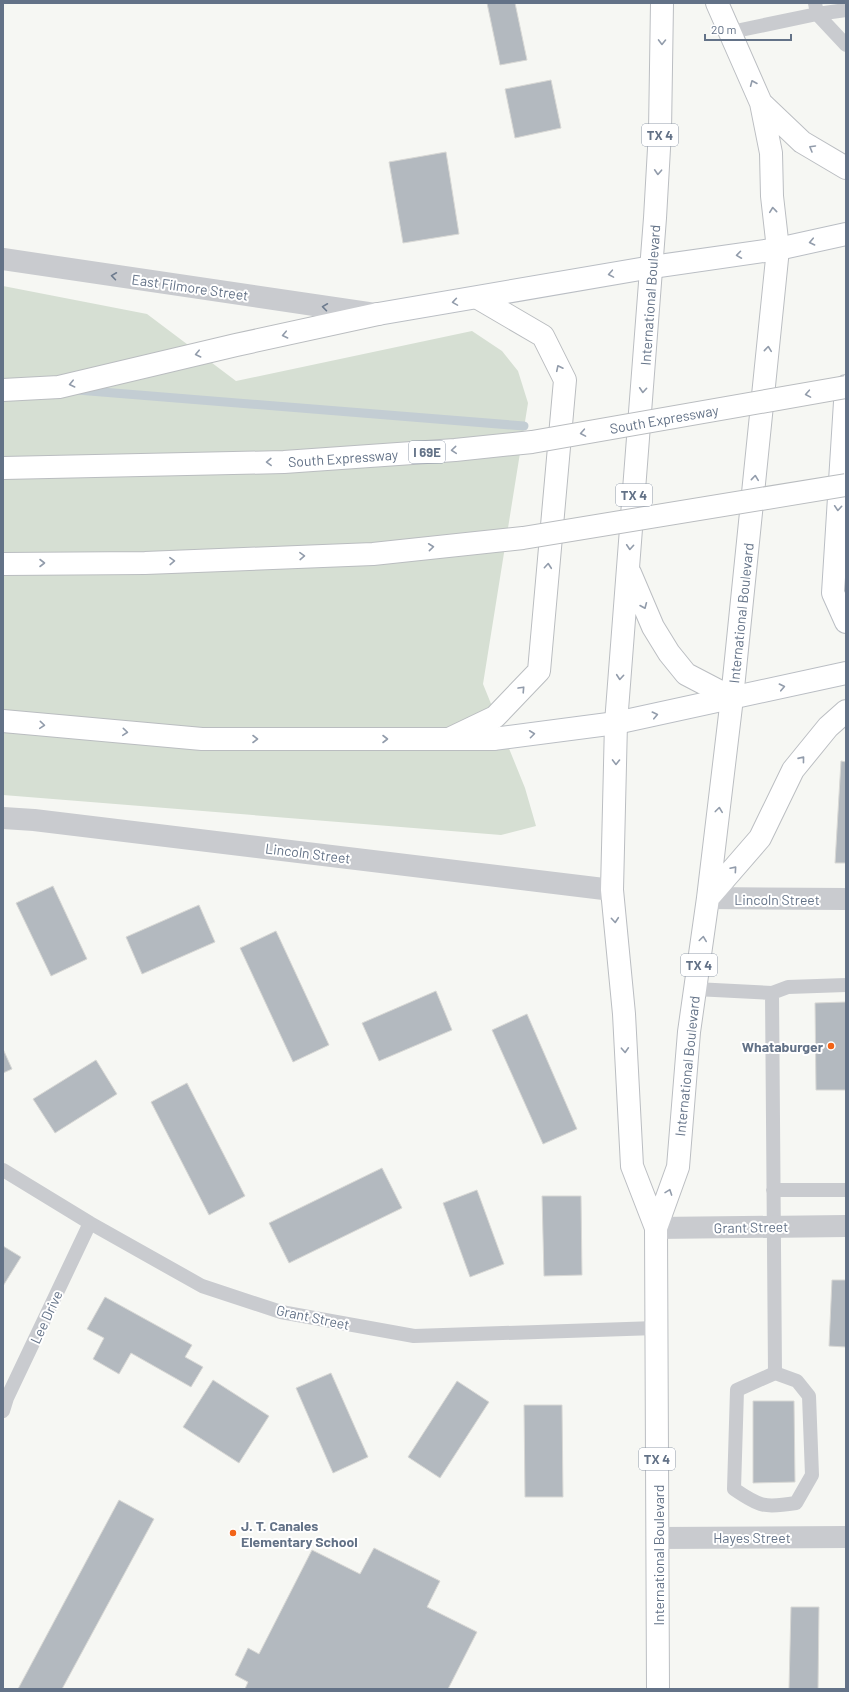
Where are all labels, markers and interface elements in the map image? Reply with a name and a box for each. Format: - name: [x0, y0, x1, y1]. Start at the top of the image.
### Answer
- scale bar: [705, 16, 791, 42]
- text: 20 m: [711, 22, 737, 36]
- one-way arrow: [657, 39, 666, 45]
- one-way arrow: [749, 80, 757, 87]
- road number: TX 4: [642, 124, 678, 146]
- one-way arrow: [809, 145, 816, 153]
- one-way arrow: [653, 169, 662, 175]
- one-way arrow: [769, 207, 778, 213]
- street label: International Boulevard: [637, 224, 663, 366]
- one-way arrow: [809, 237, 815, 245]
- one-way arrow: [736, 250, 742, 259]
- street label: East Filmore Street: [131, 270, 249, 304]
- one-way arrow: [608, 270, 614, 278]
- one-way arrow: [111, 272, 117, 281]
- one-way arrow: [452, 297, 458, 306]
- one-way arrow: [322, 303, 329, 312]
- one-way arrow: [282, 330, 288, 338]
- one-way arrow: [763, 345, 772, 352]
- one-way arrow: [195, 350, 201, 358]
- one-way arrow: [556, 365, 564, 372]
- one-way arrow: [68, 379, 75, 388]
- one-way arrow: [638, 387, 647, 393]
- one-way arrow: [805, 390, 811, 398]
- street label: South Expressway: [608, 401, 720, 437]
- one-way arrow: [580, 428, 586, 437]
- road number: I 69E: [409, 441, 445, 463]
- street label: South Expressway: [287, 446, 399, 470]
- one-way arrow: [451, 446, 457, 455]
- one-way arrow: [266, 458, 272, 466]
- one-way arrow: [750, 475, 759, 481]
- road number: TX 4: [616, 484, 652, 506]
- one-way arrow: [834, 505, 842, 511]
- street label: International Boulevard: [725, 542, 757, 684]
- one-way arrow: [428, 543, 435, 552]
- one-way arrow: [626, 544, 635, 550]
- one-way arrow: [299, 552, 305, 561]
- one-way arrow: [169, 557, 175, 566]
- one-way arrow: [39, 559, 45, 567]
- one-way arrow: [544, 563, 553, 569]
- one-way arrow: [639, 602, 647, 610]
- one-way arrow: [616, 674, 625, 680]
- one-way arrow: [778, 684, 785, 692]
- one-way arrow: [517, 686, 524, 694]
- one-way arrow: [651, 711, 658, 719]
- one-way arrow: [39, 720, 45, 729]
- one-way arrow: [122, 728, 128, 737]
- one-way arrow: [529, 730, 535, 739]
- one-way arrow: [252, 735, 258, 743]
- one-way arrow: [382, 735, 388, 743]
- one-way arrow: [797, 757, 804, 764]
- one-way arrow: [611, 759, 620, 765]
- one-way arrow: [714, 807, 723, 813]
- street label: Lincoln Street: [264, 839, 352, 867]
- one-way arrow: [729, 866, 737, 874]
- street label: Lincoln Street: [734, 891, 820, 908]
- one-way arrow: [610, 917, 619, 923]
- one-way arrow: [698, 936, 707, 942]
- road number: TX 4: [681, 954, 717, 976]
- street label: International Boulevard: [671, 995, 703, 1137]
- place label: Whataburger: [742, 1038, 824, 1055]
- marker: Whataburger: [826, 1041, 836, 1051]
- one-way arrow: [621, 1047, 630, 1053]
- one-way arrow: [664, 1188, 673, 1195]
- street label: Grant Street: [714, 1218, 788, 1236]
- street label: Lee Drive: [26, 1288, 66, 1346]
- street label: Grant Street: [275, 1301, 351, 1333]
- road number: TX 4: [639, 1448, 675, 1470]
- street label: International Boulevard: [650, 1484, 667, 1626]
- place label: J. T. Canales Elementary School: [241, 1517, 358, 1550]
- marker: J. T. Canales Elementary School: [228, 1528, 238, 1538]
- street label: Hayes Street: [713, 1529, 791, 1546]

